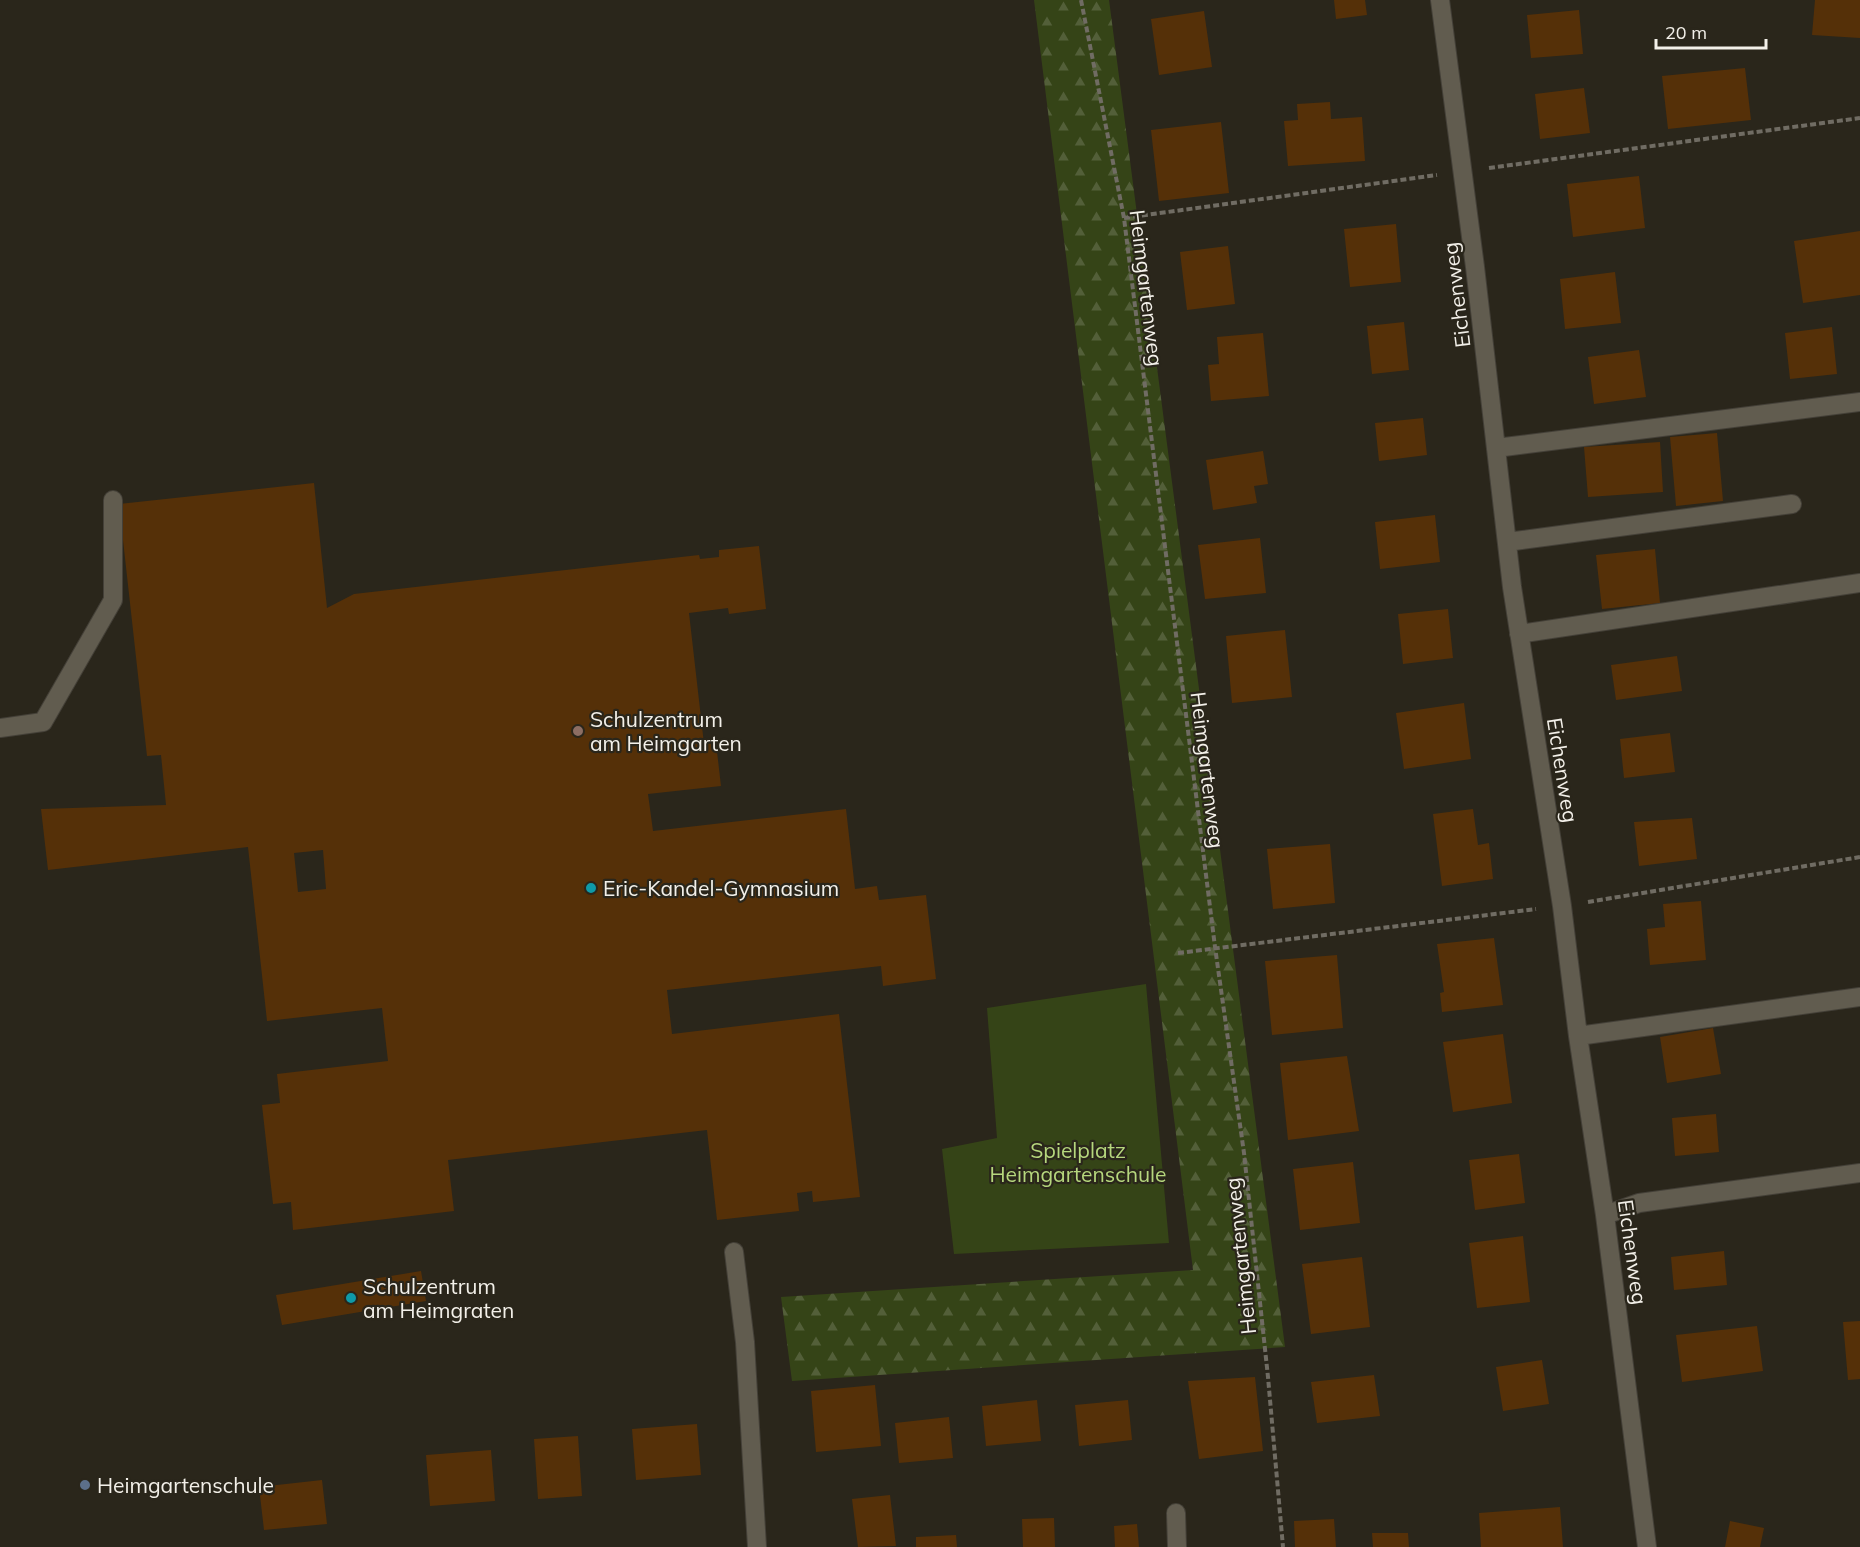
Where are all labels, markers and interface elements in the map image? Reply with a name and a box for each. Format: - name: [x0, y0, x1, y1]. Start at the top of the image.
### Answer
- scale bar: [1656, 12, 1766, 50]
- text: 20 m: [1665, 21, 1707, 44]
- street label: Heimgartenweg: [1125, 208, 1169, 368]
- street label: Eichenweg: [1437, 241, 1475, 349]
- street label: Heimgartenweg: [1186, 690, 1230, 850]
- place label: Schulzentrum am Heimgarten: [590, 706, 742, 756]
- street label: Eichenweg: [1542, 716, 1584, 824]
- marker: Schulzentrum am Heimgarten: [571, 724, 585, 738]
- place label: Eric-Kandel-Gymnasium: [603, 875, 839, 901]
- marker: Eric-Kandel-Gymnasium: [584, 881, 598, 895]
- park label: Spielplatz Heimgartenschule: [989, 1137, 1167, 1187]
- street label: Heimgartenweg: [1219, 1176, 1261, 1336]
- street label: Eichenweg: [1613, 1198, 1653, 1306]
- place label: Schulzentrum am Heimgraten: [363, 1273, 514, 1323]
- marker: Schulzentrum am Heimgraten: [344, 1291, 358, 1305]
- place label: Heimgartenschule: [97, 1472, 274, 1498]
- marker: Heimgartenschule: [78, 1478, 92, 1492]

